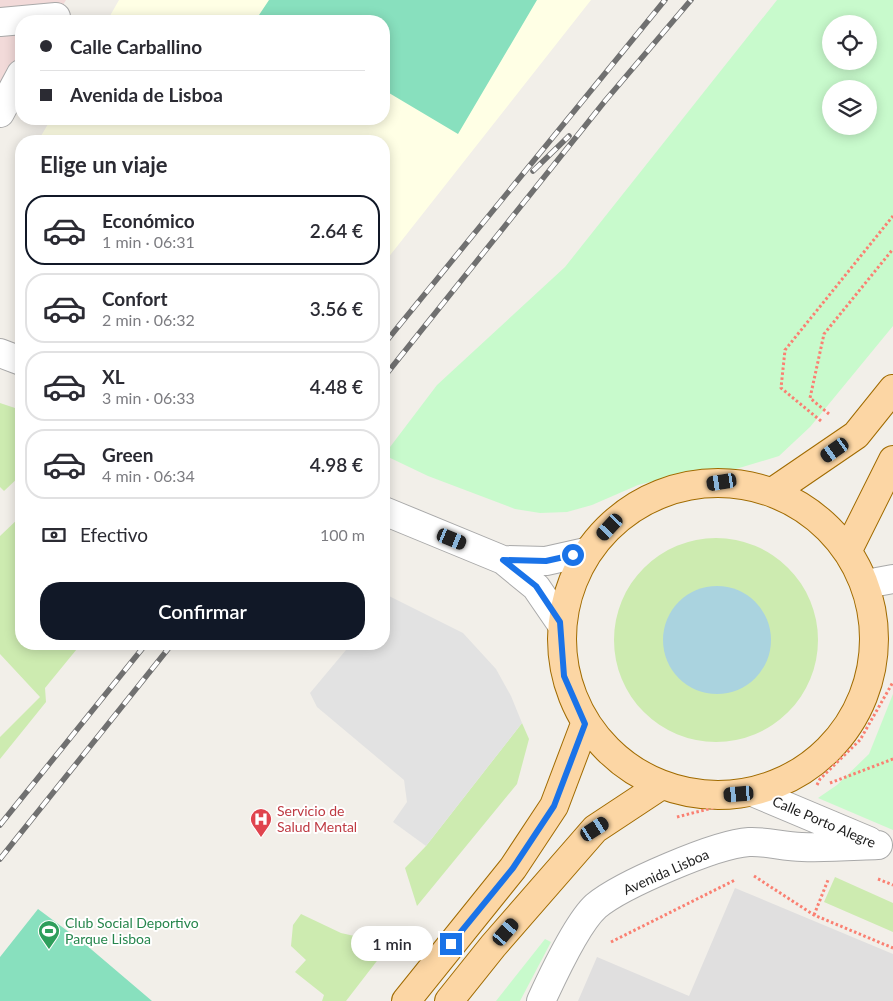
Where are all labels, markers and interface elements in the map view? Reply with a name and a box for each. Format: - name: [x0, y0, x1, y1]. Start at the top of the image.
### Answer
- map controls: [822, 15, 877, 135]
- button: locate: [822, 15, 877, 70]
- text: Calle Carballino: [70, 35, 202, 58]
- button: layers: [822, 80, 877, 135]
- text: Avenida de Lisboa: [70, 83, 223, 106]
- text: Elige un viaje: [40, 151, 168, 178]
- icon: car: [42, 208, 87, 253]
- text: Económico: [102, 209, 195, 232]
- text: 2.64 €: [310, 219, 363, 242]
- text: 1 min · 06:31: [102, 232, 195, 251]
- icon: car: [42, 286, 87, 331]
- text: Confort: [102, 287, 167, 310]
- text: 3.56 €: [310, 297, 363, 320]
- text: 2 min · 06:32: [102, 310, 195, 329]
- icon: car: [42, 364, 87, 409]
- text: XL: [102, 365, 125, 388]
- text: 4.48 €: [310, 375, 363, 398]
- text: 3 min · 06:33: [102, 388, 195, 407]
- car: [818, 435, 851, 465]
- icon: car: [42, 442, 87, 487]
- text: Green: [102, 443, 153, 466]
- text: 4.98 €: [310, 453, 363, 476]
- text: 4 min · 06:34: [102, 466, 195, 485]
- car: [706, 472, 737, 492]
- car: [594, 511, 625, 543]
- icon: cash: [40, 521, 68, 549]
- text: Efectivo: [80, 523, 148, 546]
- text: 100 m: [320, 525, 365, 544]
- car: [435, 526, 468, 552]
- route start: [562, 544, 584, 566]
- button: Confirmar: [40, 582, 365, 640]
- car: [723, 785, 754, 803]
- street label: Calle Porto Alegre: [770, 792, 878, 851]
- place label: Servicio de Salud Mental: [277, 802, 357, 835]
- hospital icon: Servicio de Salud Mental: [249, 807, 273, 838]
- car: [578, 815, 611, 843]
- street label: Avenida Lisboa: [620, 845, 711, 898]
- place label: Club Social Deportivo Parque Lisboa: [65, 914, 199, 947]
- car: [490, 916, 521, 948]
- sports icon: Club Social Deportivo Parque Lisboa: [37, 919, 61, 950]
- callout: 1 min: [351, 926, 434, 962]
- route end: [440, 933, 462, 955]
- text: 1 min: [372, 934, 412, 953]

